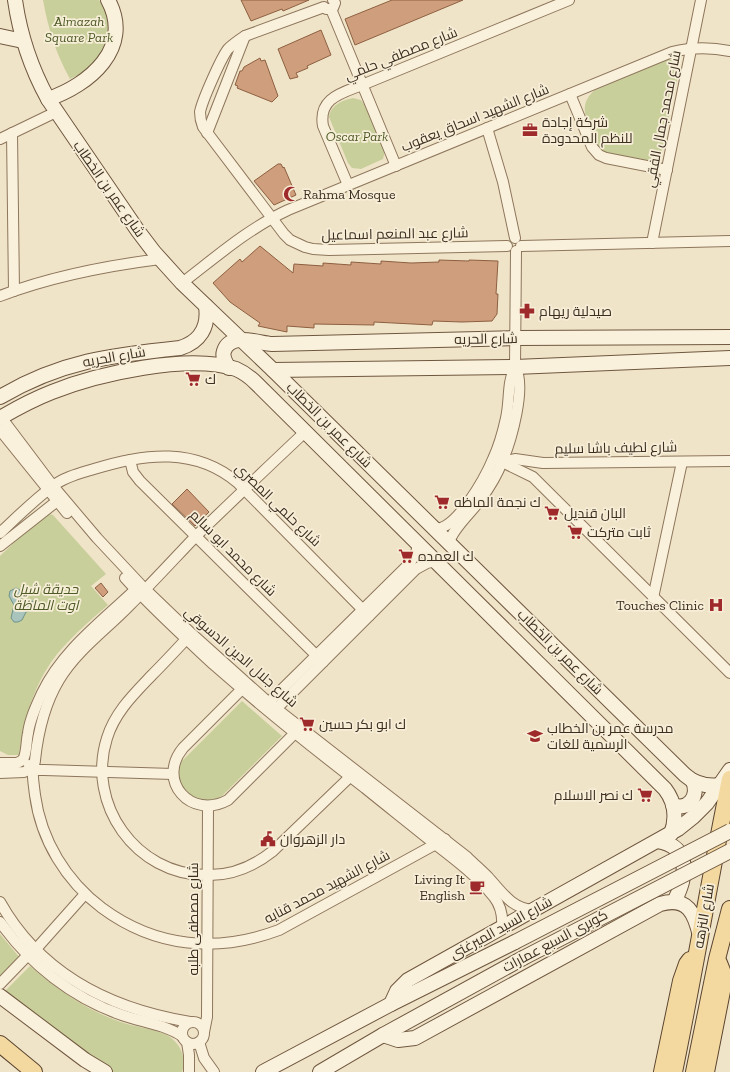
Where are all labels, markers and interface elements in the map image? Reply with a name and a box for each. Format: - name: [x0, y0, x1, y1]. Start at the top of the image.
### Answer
- park label: Almazah Square Park: [45, 13, 113, 46]
- street label: شارع مصطفي حلمي: [342, 24, 461, 87]
- street label: شارع محمد جمال الفقي: [641, 49, 688, 190]
- street label: شارع الشهيد اسحاق يعقوب: [399, 81, 551, 155]
- place label: شركة إجادة للنظم المحدودة: [542, 114, 633, 148]
- office icon: شركة إجادة للنظم المحدودة: [521, 121, 539, 139]
- park label: Oscar Park: [326, 128, 388, 145]
- street label: شارع عمر بن الخطاب: [69, 137, 149, 241]
- mosque icon: Rahma Mosque: [282, 185, 300, 203]
- place label: Rahma Mosque: [303, 186, 396, 203]
- street label: شارع عبد المنعم اسماعيل: [321, 224, 469, 245]
- pharmacy icon: صيدلية ريهام: [518, 302, 536, 320]
- place label: صيدلية ريهام: [539, 303, 612, 321]
- street label: شارع الحريه: [454, 330, 518, 348]
- street label: شارع الحريه: [81, 343, 147, 371]
- supermarket icon: ك: [184, 370, 202, 388]
- place label: ك: [205, 371, 216, 388]
- street label: شارع عمر بن الخطاب: [283, 379, 375, 471]
- street label: شارع لطيف باشا سليم: [555, 438, 677, 459]
- street label: شارع حلمي المصري: [229, 460, 324, 552]
- supermarket icon: ك نجمة الماظه: [433, 493, 451, 511]
- place label: ك نجمة الماظه: [454, 494, 541, 511]
- supermarket icon: البان قنديل: [543, 504, 561, 522]
- place label: البان قنديل: [564, 505, 626, 522]
- street label: شارع محمد ابو سالم: [185, 506, 280, 601]
- supermarket icon: ثابت متركت: [566, 523, 584, 541]
- place label: ثابت متركت: [587, 524, 651, 541]
- supermarket icon: ك العمده: [397, 547, 415, 565]
- place label: ك العمده: [418, 548, 474, 565]
- park label: حديقة شيل اوت الماظة: [13, 581, 80, 614]
- hospital icon: Touches Clinic: [707, 596, 725, 614]
- place label: Touches Clinic: [616, 597, 704, 614]
- street label: شارع جلال الدين الدسوقي: [179, 603, 301, 713]
- street label: شارع عمر بن الخطاب: [514, 606, 606, 698]
- supermarket icon: ك ابو بكر حسين: [298, 715, 316, 733]
- place label: ك ابو بكر حسين: [319, 716, 406, 733]
- place label: مدرسة عمر بن الخطاب الرسمية للغات: [547, 720, 674, 753]
- school or university icon: مدرسة عمر بن الخطاب الرسمية للغات: [526, 727, 544, 745]
- supermarket icon: ك نصر الاسلام: [636, 786, 654, 804]
- place label: ك نصر الاسلام: [554, 787, 633, 805]
- public building icon: دار الزهروان: [259, 830, 277, 848]
- place label: دار الزهروان: [280, 831, 345, 848]
- street label: شارع الشهيد محمد قنايه: [261, 847, 393, 927]
- street label: شارع مصطفى طلبه: [185, 862, 202, 976]
- place label: Living It English: [414, 871, 466, 904]
- cafe icon: Living It English: [468, 878, 486, 896]
- street label: شارع النزهه: [690, 882, 718, 950]
- street label: شارع السيد الميرغنى: [447, 893, 555, 963]
- street label: كوبرى السبع عمارات: [500, 906, 610, 976]

